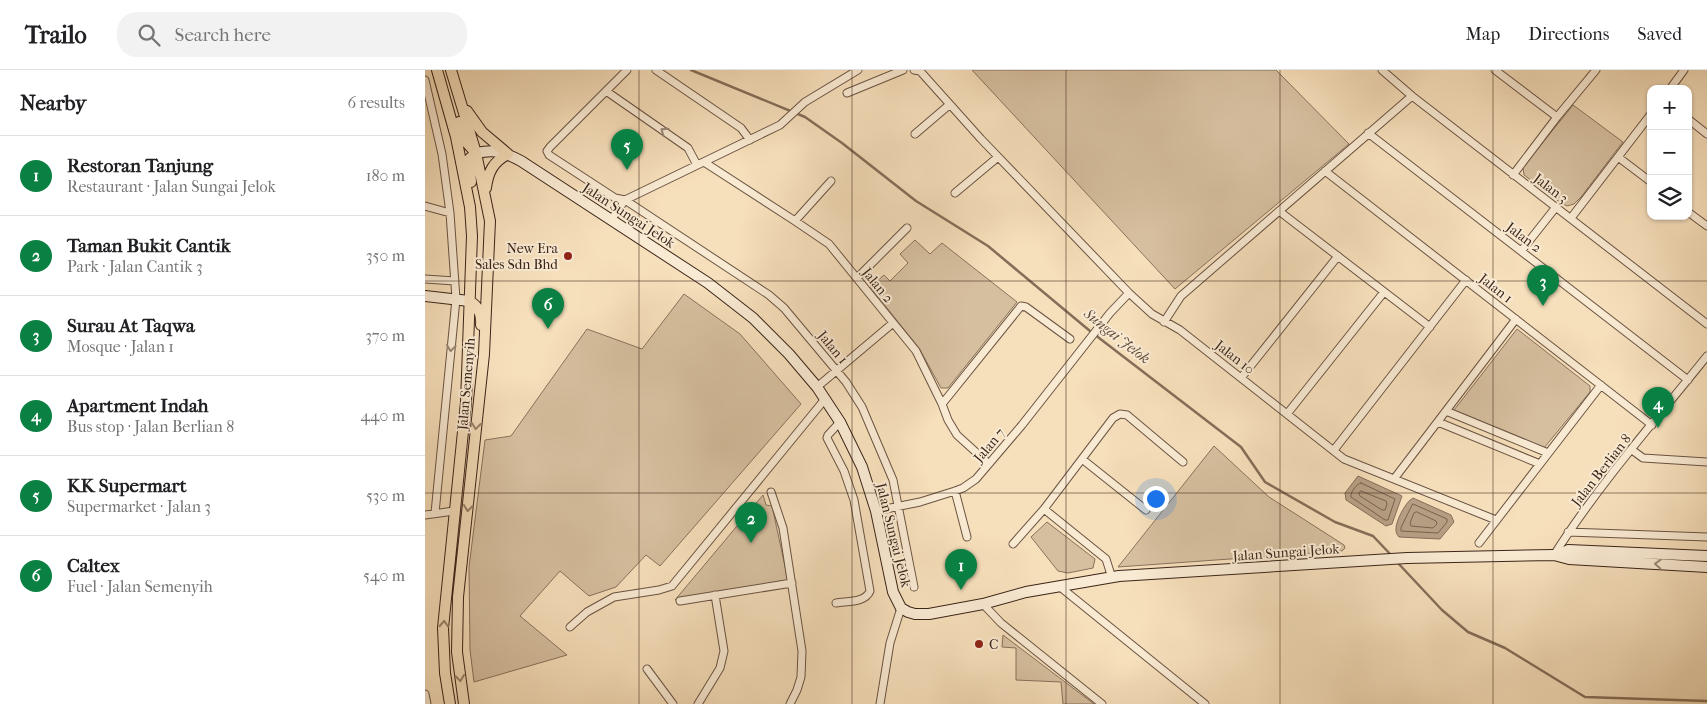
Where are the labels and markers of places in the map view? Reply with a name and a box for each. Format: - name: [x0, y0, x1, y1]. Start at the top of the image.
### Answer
- pin: 5: [611, 129, 643, 170]
- place label: New Era Sales Sdn Bhd: [475, 240, 559, 273]
- marker: New Era Sales Sdn Bhd: [562, 250, 574, 262]
- pin: 3: [1527, 265, 1559, 306]
- pin: 6: [532, 288, 564, 329]
- pin: 4: [1642, 387, 1674, 428]
- pin: 2: [735, 502, 767, 543]
- pin: 1: [945, 549, 977, 590]
- place label: C: [989, 636, 998, 653]
- marker: C: [973, 638, 985, 650]

